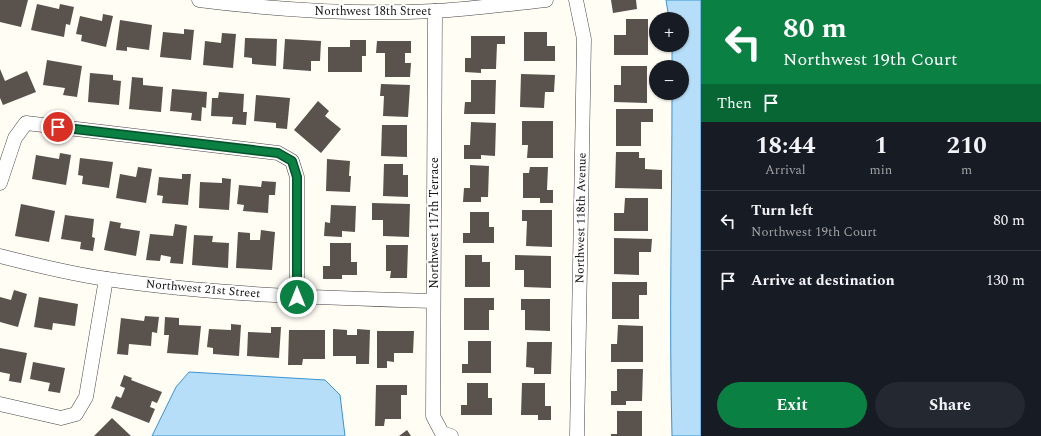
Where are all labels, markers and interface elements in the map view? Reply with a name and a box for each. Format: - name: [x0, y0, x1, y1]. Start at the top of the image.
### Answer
- street label: Northwest 18th Street: [315, 2, 431, 21]
- text: 80 m: [783, 7, 847, 50]
- map controls: [649, 12, 689, 100]
- button: +: [649, 12, 689, 52]
- icon: left: [717, 16, 769, 68]
- text: Northwest 19th Court: [783, 46, 957, 73]
- button: −: [649, 60, 689, 100]
- text: Then: [717, 92, 752, 115]
- icon: arrive: [760, 92, 782, 114]
- pin: [41, 110, 75, 144]
- icon: arrive: [47, 116, 69, 138]
- text: 18:44: [755, 128, 815, 164]
- text: 1: [874, 128, 888, 164]
- text: 210: [946, 128, 987, 164]
- street label: Northwest 118th Avenue: [570, 152, 592, 284]
- street label: Northwest 117th Terrace: [425, 157, 444, 289]
- text: Arrival: [765, 160, 806, 180]
- text: min: [870, 160, 892, 180]
- text: m: [961, 160, 972, 180]
- text: Turn left: [751, 199, 813, 222]
- text: 80 m: [993, 209, 1025, 232]
- icon: left: [717, 210, 739, 232]
- text: Northwest 19th Court: [751, 222, 877, 242]
- text: Arrive at destination: [751, 269, 895, 292]
- text: 130 m: [986, 269, 1025, 292]
- icon: arrive: [717, 270, 739, 292]
- street label: Northwest 21st Street: [145, 275, 261, 303]
- position arrow: [276, 276, 318, 318]
- button: Exit: [717, 382, 867, 428]
- button: Share: [875, 382, 1025, 428]

